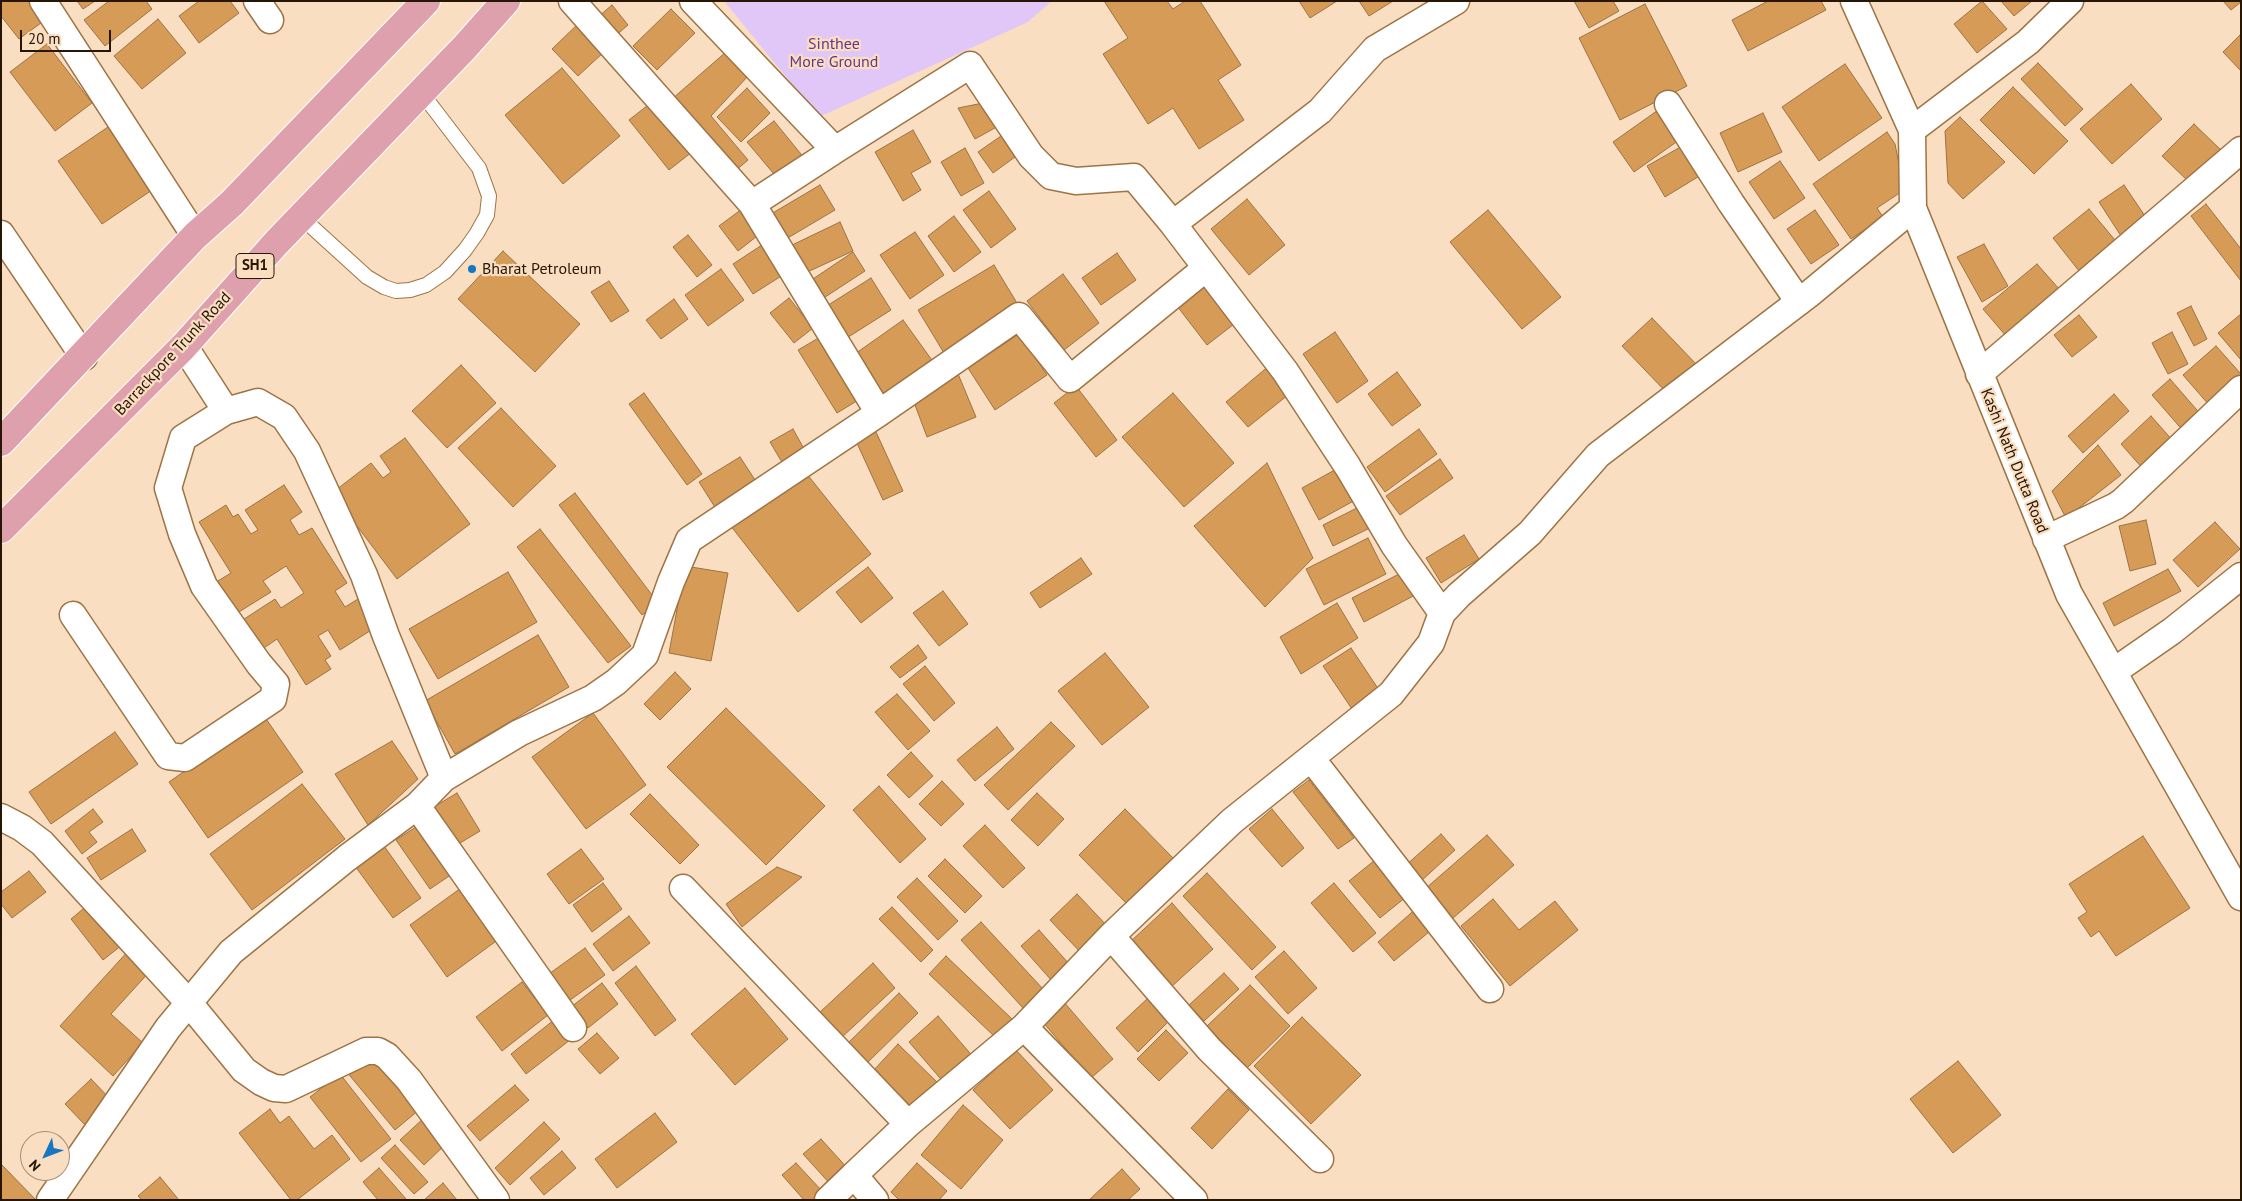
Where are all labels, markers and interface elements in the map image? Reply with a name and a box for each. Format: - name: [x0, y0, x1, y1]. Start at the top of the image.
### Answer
- scale bar: [22, 20, 114, 52]
- text: 20 m: [28, 29, 61, 48]
- park label: Sinthee More Ground: [790, 34, 878, 72]
- road number: SH1: [236, 254, 274, 278]
- place label: Bharat Petroleum: [482, 259, 601, 279]
- marker: Bharat Petroleum: [466, 263, 478, 275]
- street label: Barrackpore Trunk Road: [111, 288, 235, 420]
- street label: Kashi Nath Dutta Road: [1976, 386, 2052, 536]
- north arrow: [20, 1131, 70, 1181]
- text: N: [25, 1156, 44, 1175]

